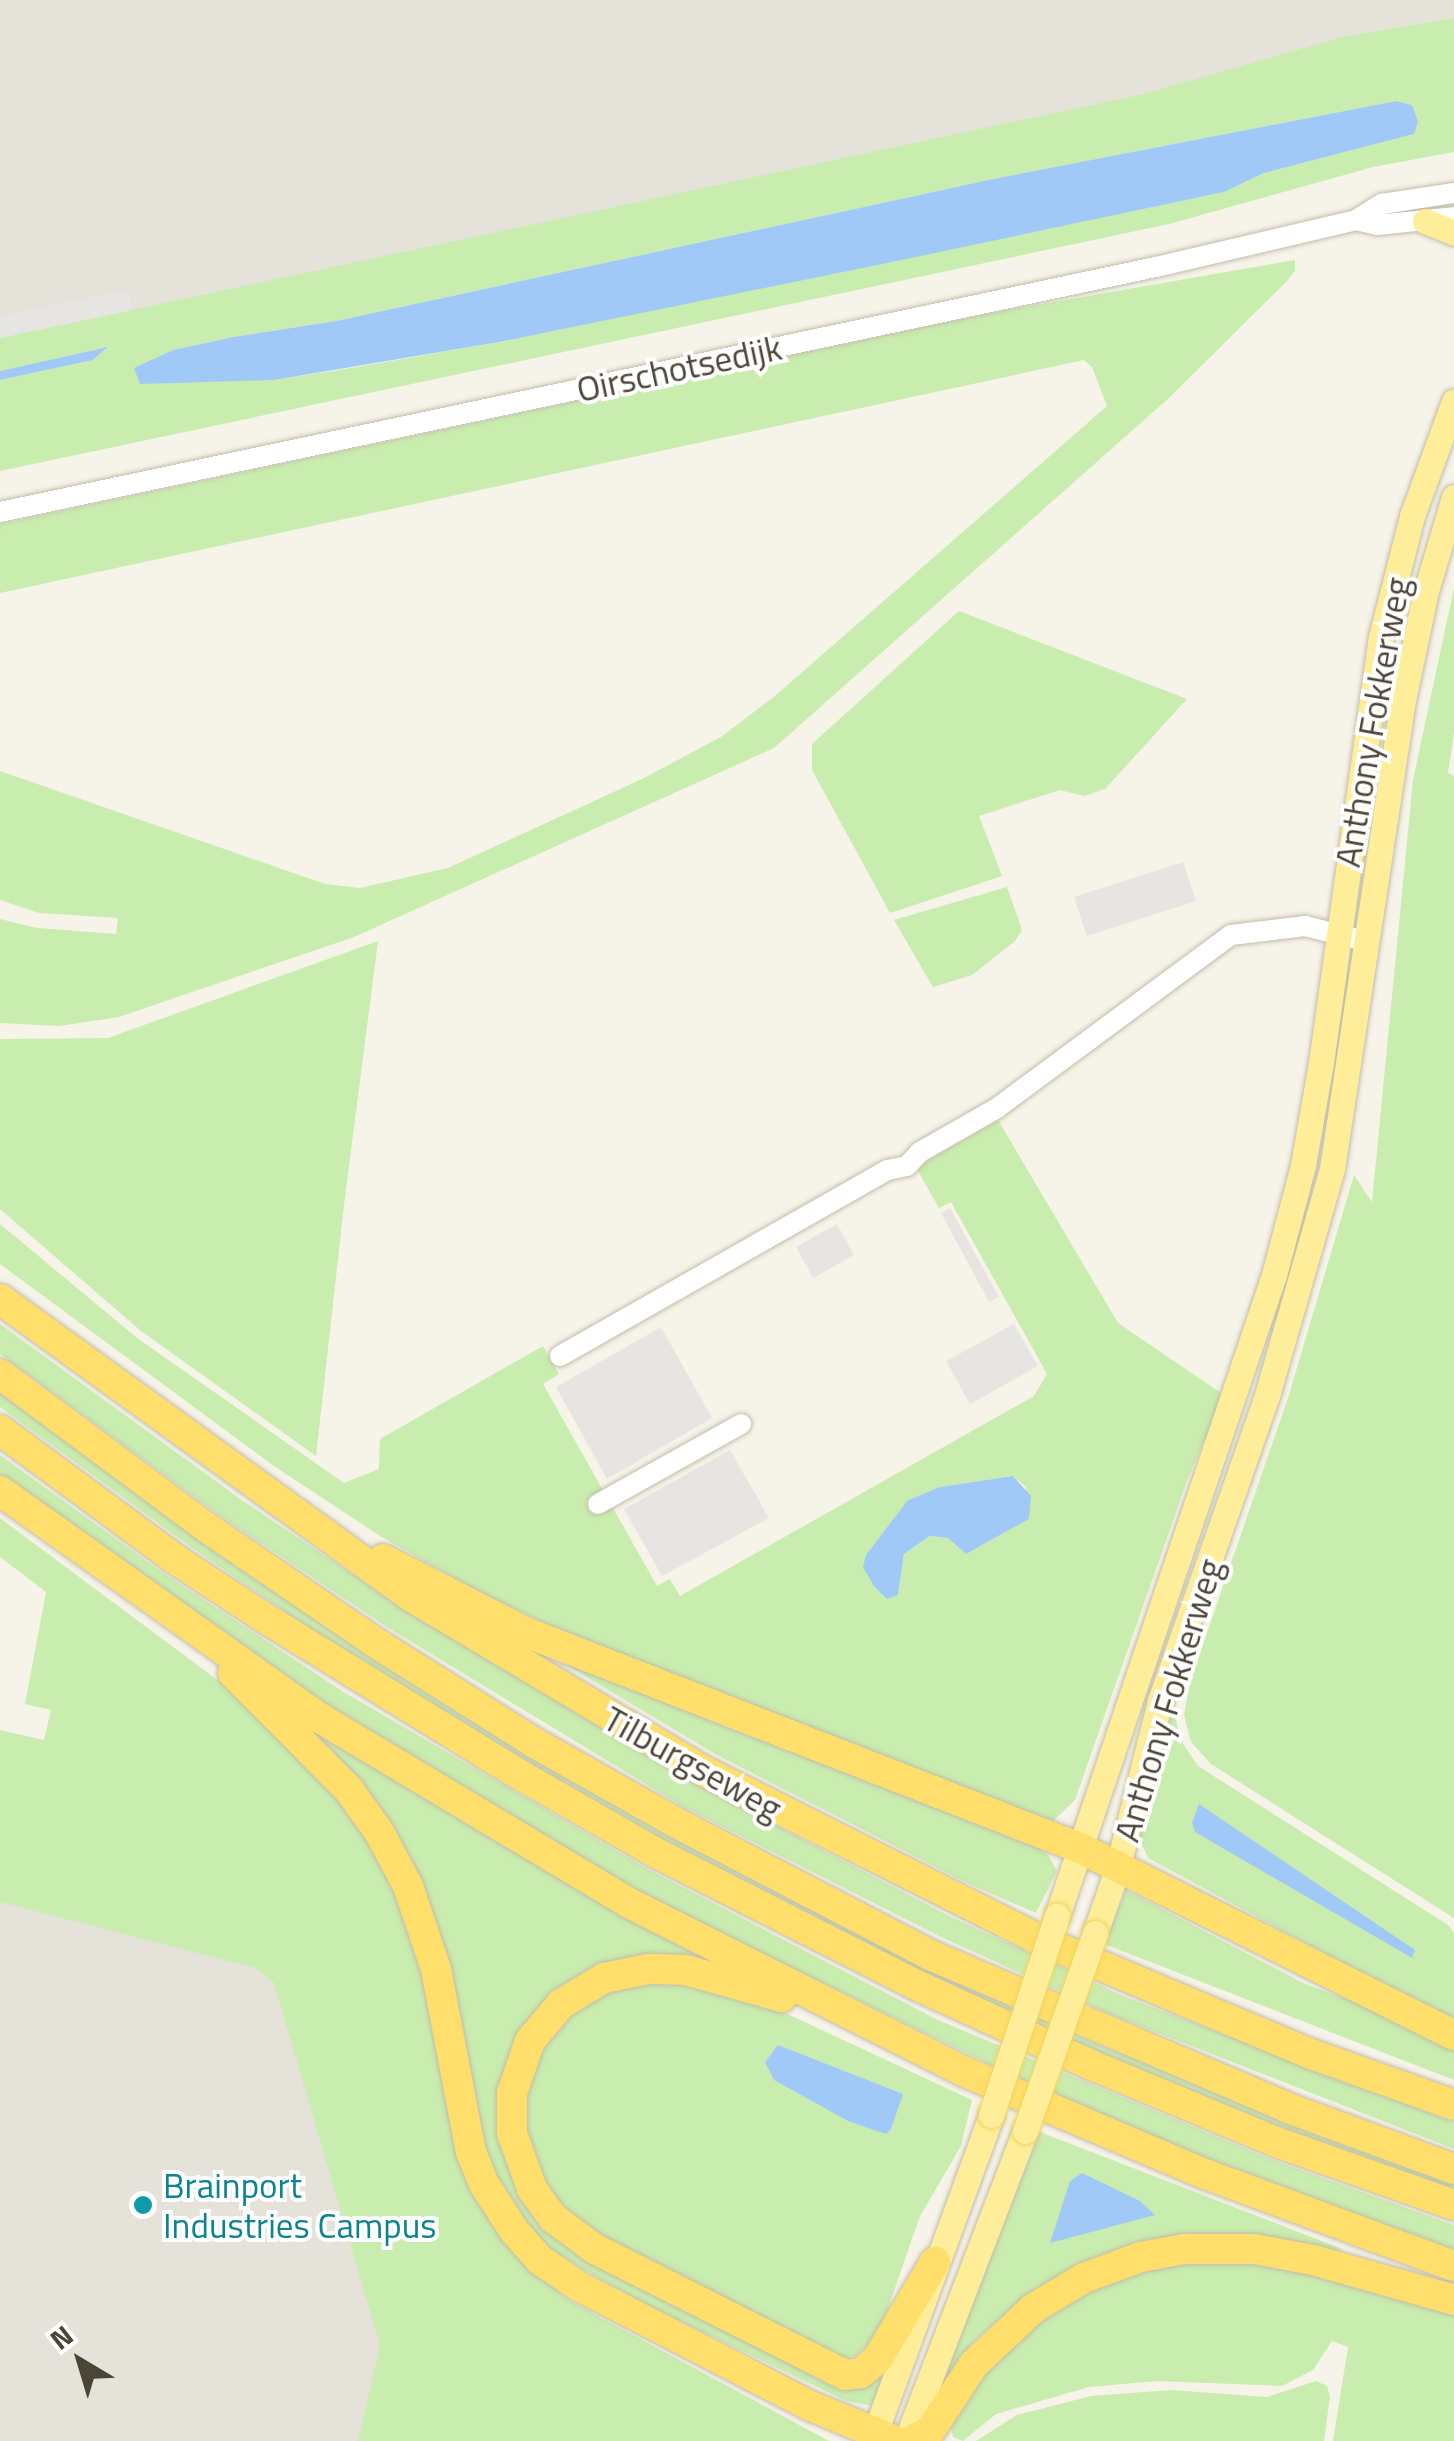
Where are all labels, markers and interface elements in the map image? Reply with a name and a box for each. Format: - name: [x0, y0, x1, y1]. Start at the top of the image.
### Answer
- street label: Oirschotsedijk: [573, 326, 785, 410]
- street label: Anthony Fokkerweg: [1326, 574, 1418, 870]
- street label: Anthony Fokkerweg: [1105, 1553, 1231, 1847]
- street label: Tilburgseweg: [597, 1697, 789, 1829]
- place label: Brainport Industries Campus: [163, 2164, 437, 2246]
- marker: Brainport Industries Campus: [132, 2194, 154, 2216]
- north arrow: [30, 2311, 130, 2411]
- text: N: [40, 2314, 82, 2360]

